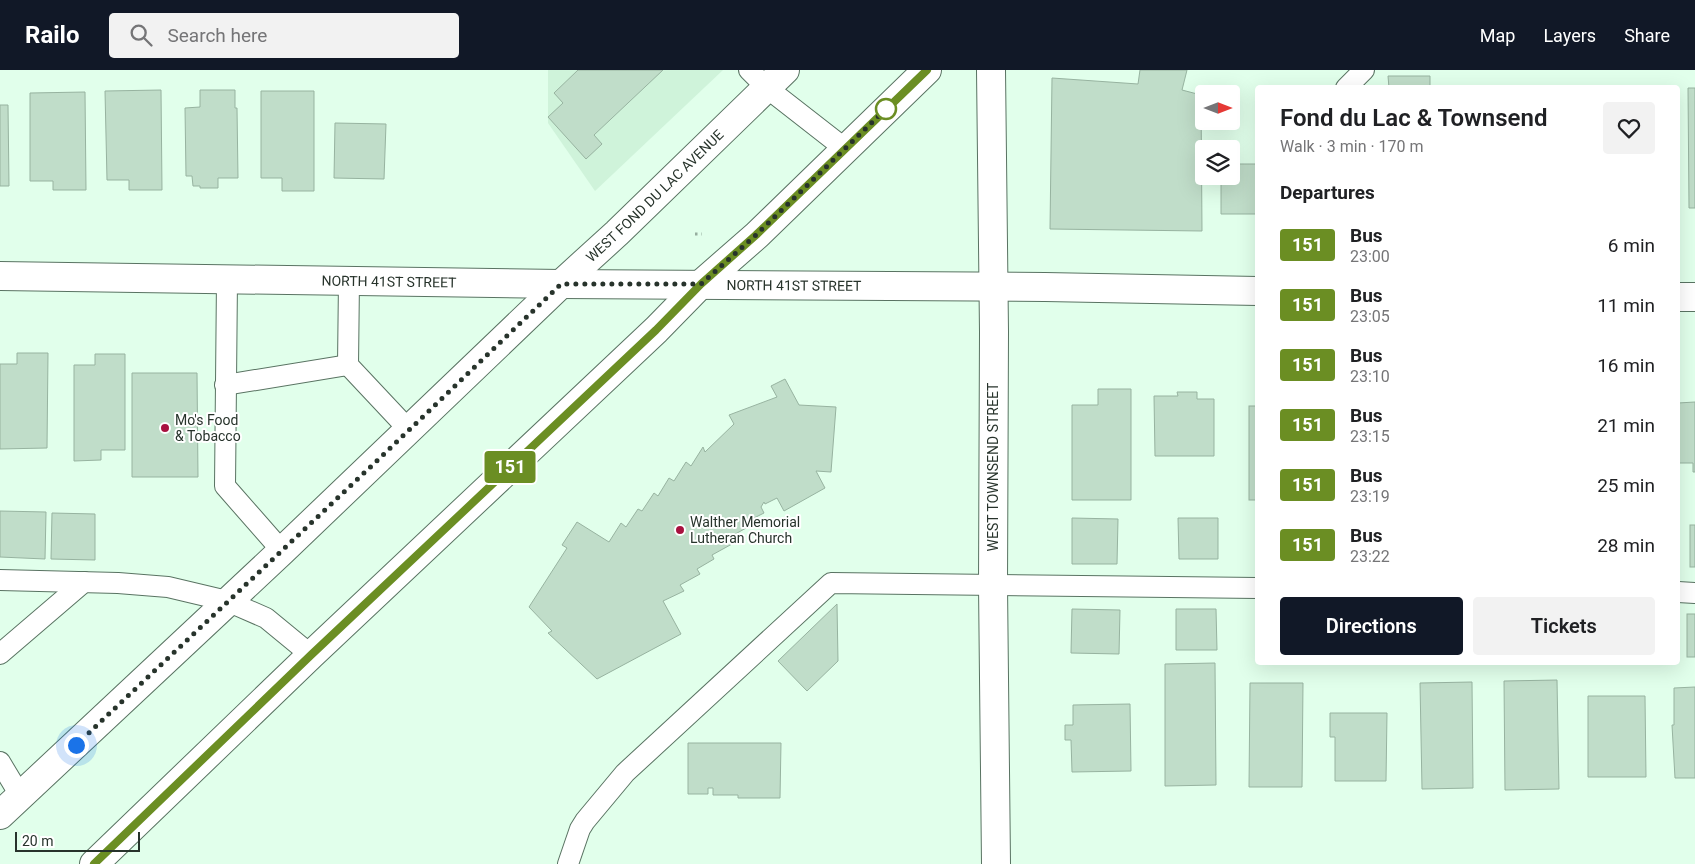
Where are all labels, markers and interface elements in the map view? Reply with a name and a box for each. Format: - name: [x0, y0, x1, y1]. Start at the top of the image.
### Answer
- search box: [109, 13, 459, 58]
- text: Railo: [25, 21, 79, 49]
- icon: search: [127, 21, 155, 49]
- text: Search here: [167, 24, 267, 47]
- text: Map: [1480, 25, 1515, 46]
- text: Layers: [1543, 25, 1596, 46]
- text: Share: [1624, 25, 1670, 46]
- north arrow: [1195, 85, 1240, 130]
- map controls: [1195, 85, 1240, 185]
- unlabelled marker: [875, 98, 897, 120]
- button: heart: [1603, 102, 1655, 154]
- text: Fond du Lac & Townsend: [1280, 104, 1547, 132]
- street label: WEST FOND DU LAC AVENUE: [583, 126, 726, 265]
- text: Walk · 3 min · 170 m: [1280, 137, 1424, 156]
- button: layers: [1195, 140, 1240, 185]
- text: Departures: [1280, 181, 1375, 204]
- text: Bus: [1350, 224, 1383, 247]
- text: 151: [1292, 234, 1323, 255]
- text: 6 min: [1608, 234, 1655, 257]
- text: 23:00: [1350, 247, 1390, 266]
- street label: NORTH 41ST STREET: [321, 273, 457, 291]
- street label: NORTH 41ST STREET: [726, 277, 862, 294]
- text: Bus: [1350, 284, 1383, 307]
- text: 151: [1292, 294, 1323, 315]
- text: 11 min: [1597, 294, 1655, 317]
- text: 23:05: [1350, 307, 1390, 326]
- text: Bus: [1350, 344, 1383, 367]
- text: 151: [1292, 354, 1323, 375]
- text: 16 min: [1597, 354, 1655, 377]
- text: 23:10: [1350, 367, 1390, 386]
- street label: WEST TOWNSEND STREET: [985, 382, 1001, 551]
- text: Bus: [1350, 404, 1383, 427]
- place label: Mo's Food & Tobacco: [175, 412, 241, 444]
- text: 151: [1292, 414, 1323, 435]
- text: 21 min: [1597, 414, 1655, 437]
- marker: Mo's Food & Tobacco: [159, 422, 171, 434]
- text: 23:15: [1350, 427, 1390, 446]
- line badge: 151: [481, 451, 539, 483]
- text: 151: [495, 456, 525, 477]
- text: Bus: [1350, 464, 1383, 487]
- text: 151: [1292, 474, 1323, 495]
- text: 25 min: [1597, 474, 1655, 497]
- text: 23:19: [1350, 487, 1390, 506]
- place label: Walther Memorial Lutheran Church: [690, 514, 800, 546]
- marker: Walther Memorial Lutheran Church: [674, 524, 686, 536]
- text: Bus: [1350, 524, 1383, 547]
- text: 151: [1292, 534, 1323, 555]
- text: 28 min: [1597, 534, 1655, 557]
- text: 23:22: [1350, 547, 1390, 566]
- button: Directions: [1280, 597, 1463, 655]
- button: Tickets: [1473, 597, 1655, 655]
- your location: [64, 733, 89, 758]
- scale bar: [15, 829, 140, 852]
- text: 20 m: [22, 833, 54, 849]

